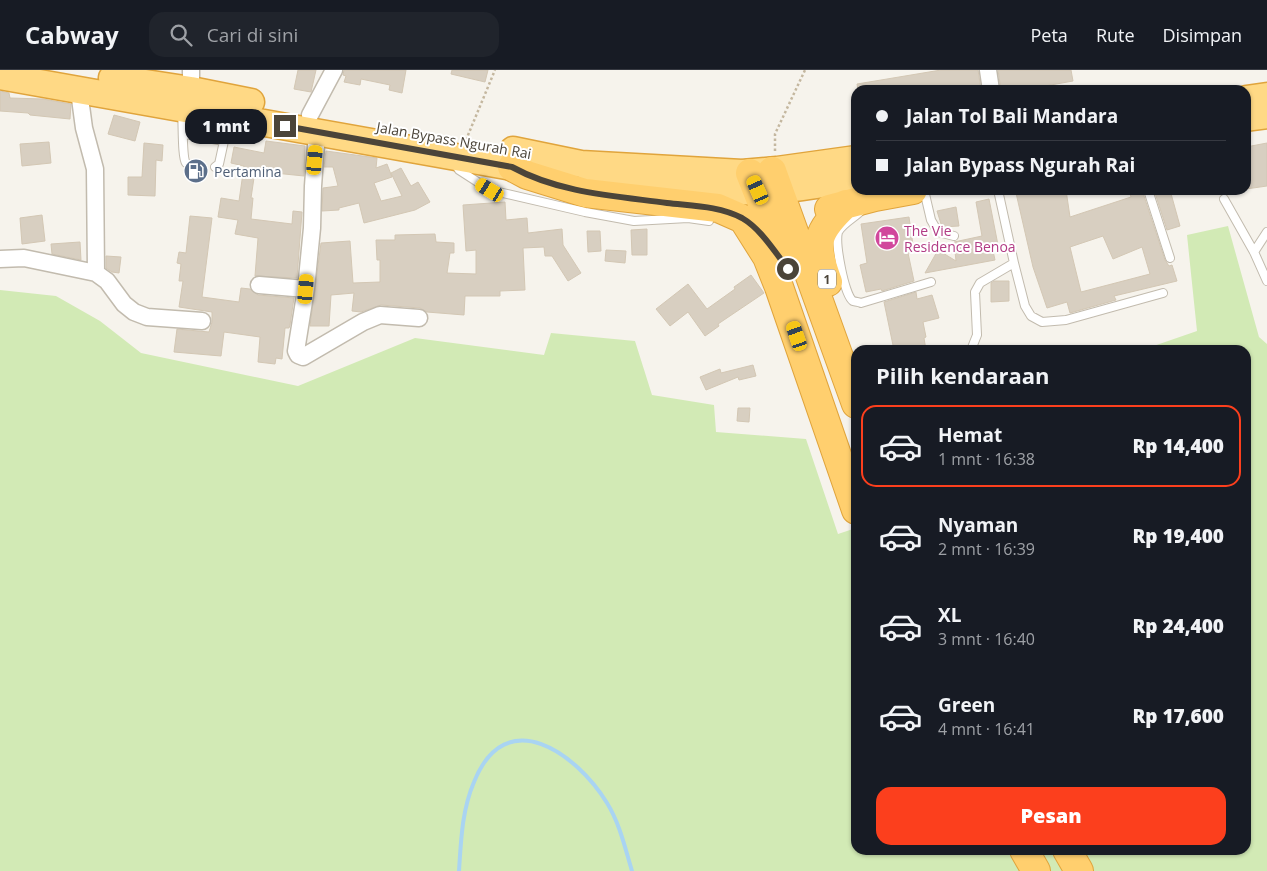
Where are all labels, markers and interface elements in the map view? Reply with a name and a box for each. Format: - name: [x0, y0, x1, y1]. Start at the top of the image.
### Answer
- search box: [149, 12, 499, 57]
- text: Cabway: [25, 18, 119, 51]
- icon: search: [167, 21, 195, 49]
- text: Cari di sini: [207, 22, 298, 48]
- text: Peta: [1031, 23, 1068, 47]
- text: Rute: [1096, 23, 1135, 47]
- text: Disimpan: [1163, 23, 1242, 47]
- text: Jalan Tol Bali Mandara: [906, 103, 1118, 129]
- callout: 1 mnt: [185, 108, 268, 144]
- text: 1 mnt: [202, 115, 250, 137]
- route end: [274, 115, 296, 137]
- street label: Jalan Bypass Ngurah Rai: [373, 117, 533, 163]
- car: [306, 144, 323, 176]
- text: Jalan Bypass Ngurah Rai: [906, 152, 1135, 178]
- fuel station icon: Pertamina: [183, 158, 209, 184]
- place label: Pertamina: [214, 162, 282, 181]
- car: [745, 173, 770, 207]
- car: [473, 176, 506, 204]
- place label: The Vie Residence Benoa: [904, 221, 1016, 256]
- hotel icon: The Vie Residence Benoa: [874, 225, 900, 251]
- route start: [777, 258, 799, 280]
- road number: 1: [818, 270, 836, 288]
- car: [297, 273, 314, 305]
- car: [785, 319, 808, 353]
- text: Pilih kendaraan: [876, 360, 1049, 390]
- text: Hemat: [938, 422, 1002, 448]
- icon: car: [878, 424, 923, 469]
- text: Rp 14,400: [1132, 433, 1224, 459]
- text: 1 mnt · 16:38: [938, 448, 1035, 470]
- text: Nyaman: [938, 512, 1018, 538]
- icon: car: [878, 514, 923, 559]
- text: Rp 19,400: [1132, 523, 1224, 549]
- text: 2 mnt · 16:39: [938, 538, 1035, 560]
- text: XL: [938, 602, 961, 628]
- icon: car: [878, 604, 923, 649]
- text: Rp 24,400: [1132, 613, 1224, 639]
- text: 3 mnt · 16:40: [938, 628, 1035, 650]
- text: Green: [938, 692, 995, 718]
- icon: car: [878, 694, 923, 739]
- text: Rp 17,600: [1132, 703, 1224, 729]
- text: 4 mnt · 16:41: [938, 718, 1035, 740]
- button: Pesan: [876, 787, 1226, 845]

